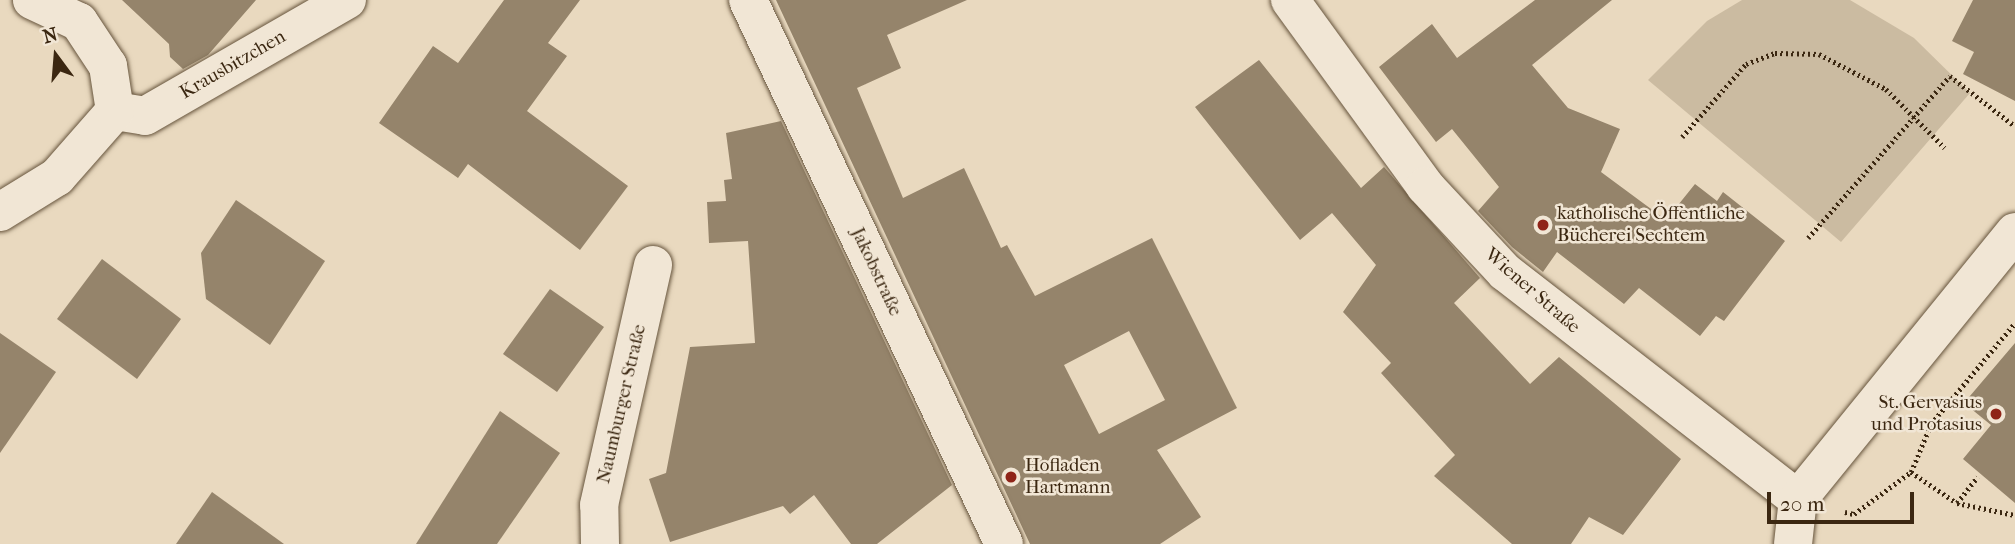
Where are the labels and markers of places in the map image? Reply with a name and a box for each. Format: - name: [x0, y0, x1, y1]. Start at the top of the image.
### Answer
- place label: katholische Öffentliche Bücherei Sechtem: [1557, 203, 1745, 247]
- marker: katholische Öffentliche Bücherei Sechtem: [1535, 217, 1551, 233]
- place label: St. Gervasius und Protasius: [1871, 392, 1982, 436]
- marker: St. Gervasius und Protasius: [1988, 406, 2004, 422]
- place label: Hofladen Hartmann: [1025, 455, 1110, 499]
- marker: Hofladen Hartmann: [1003, 469, 1019, 485]

